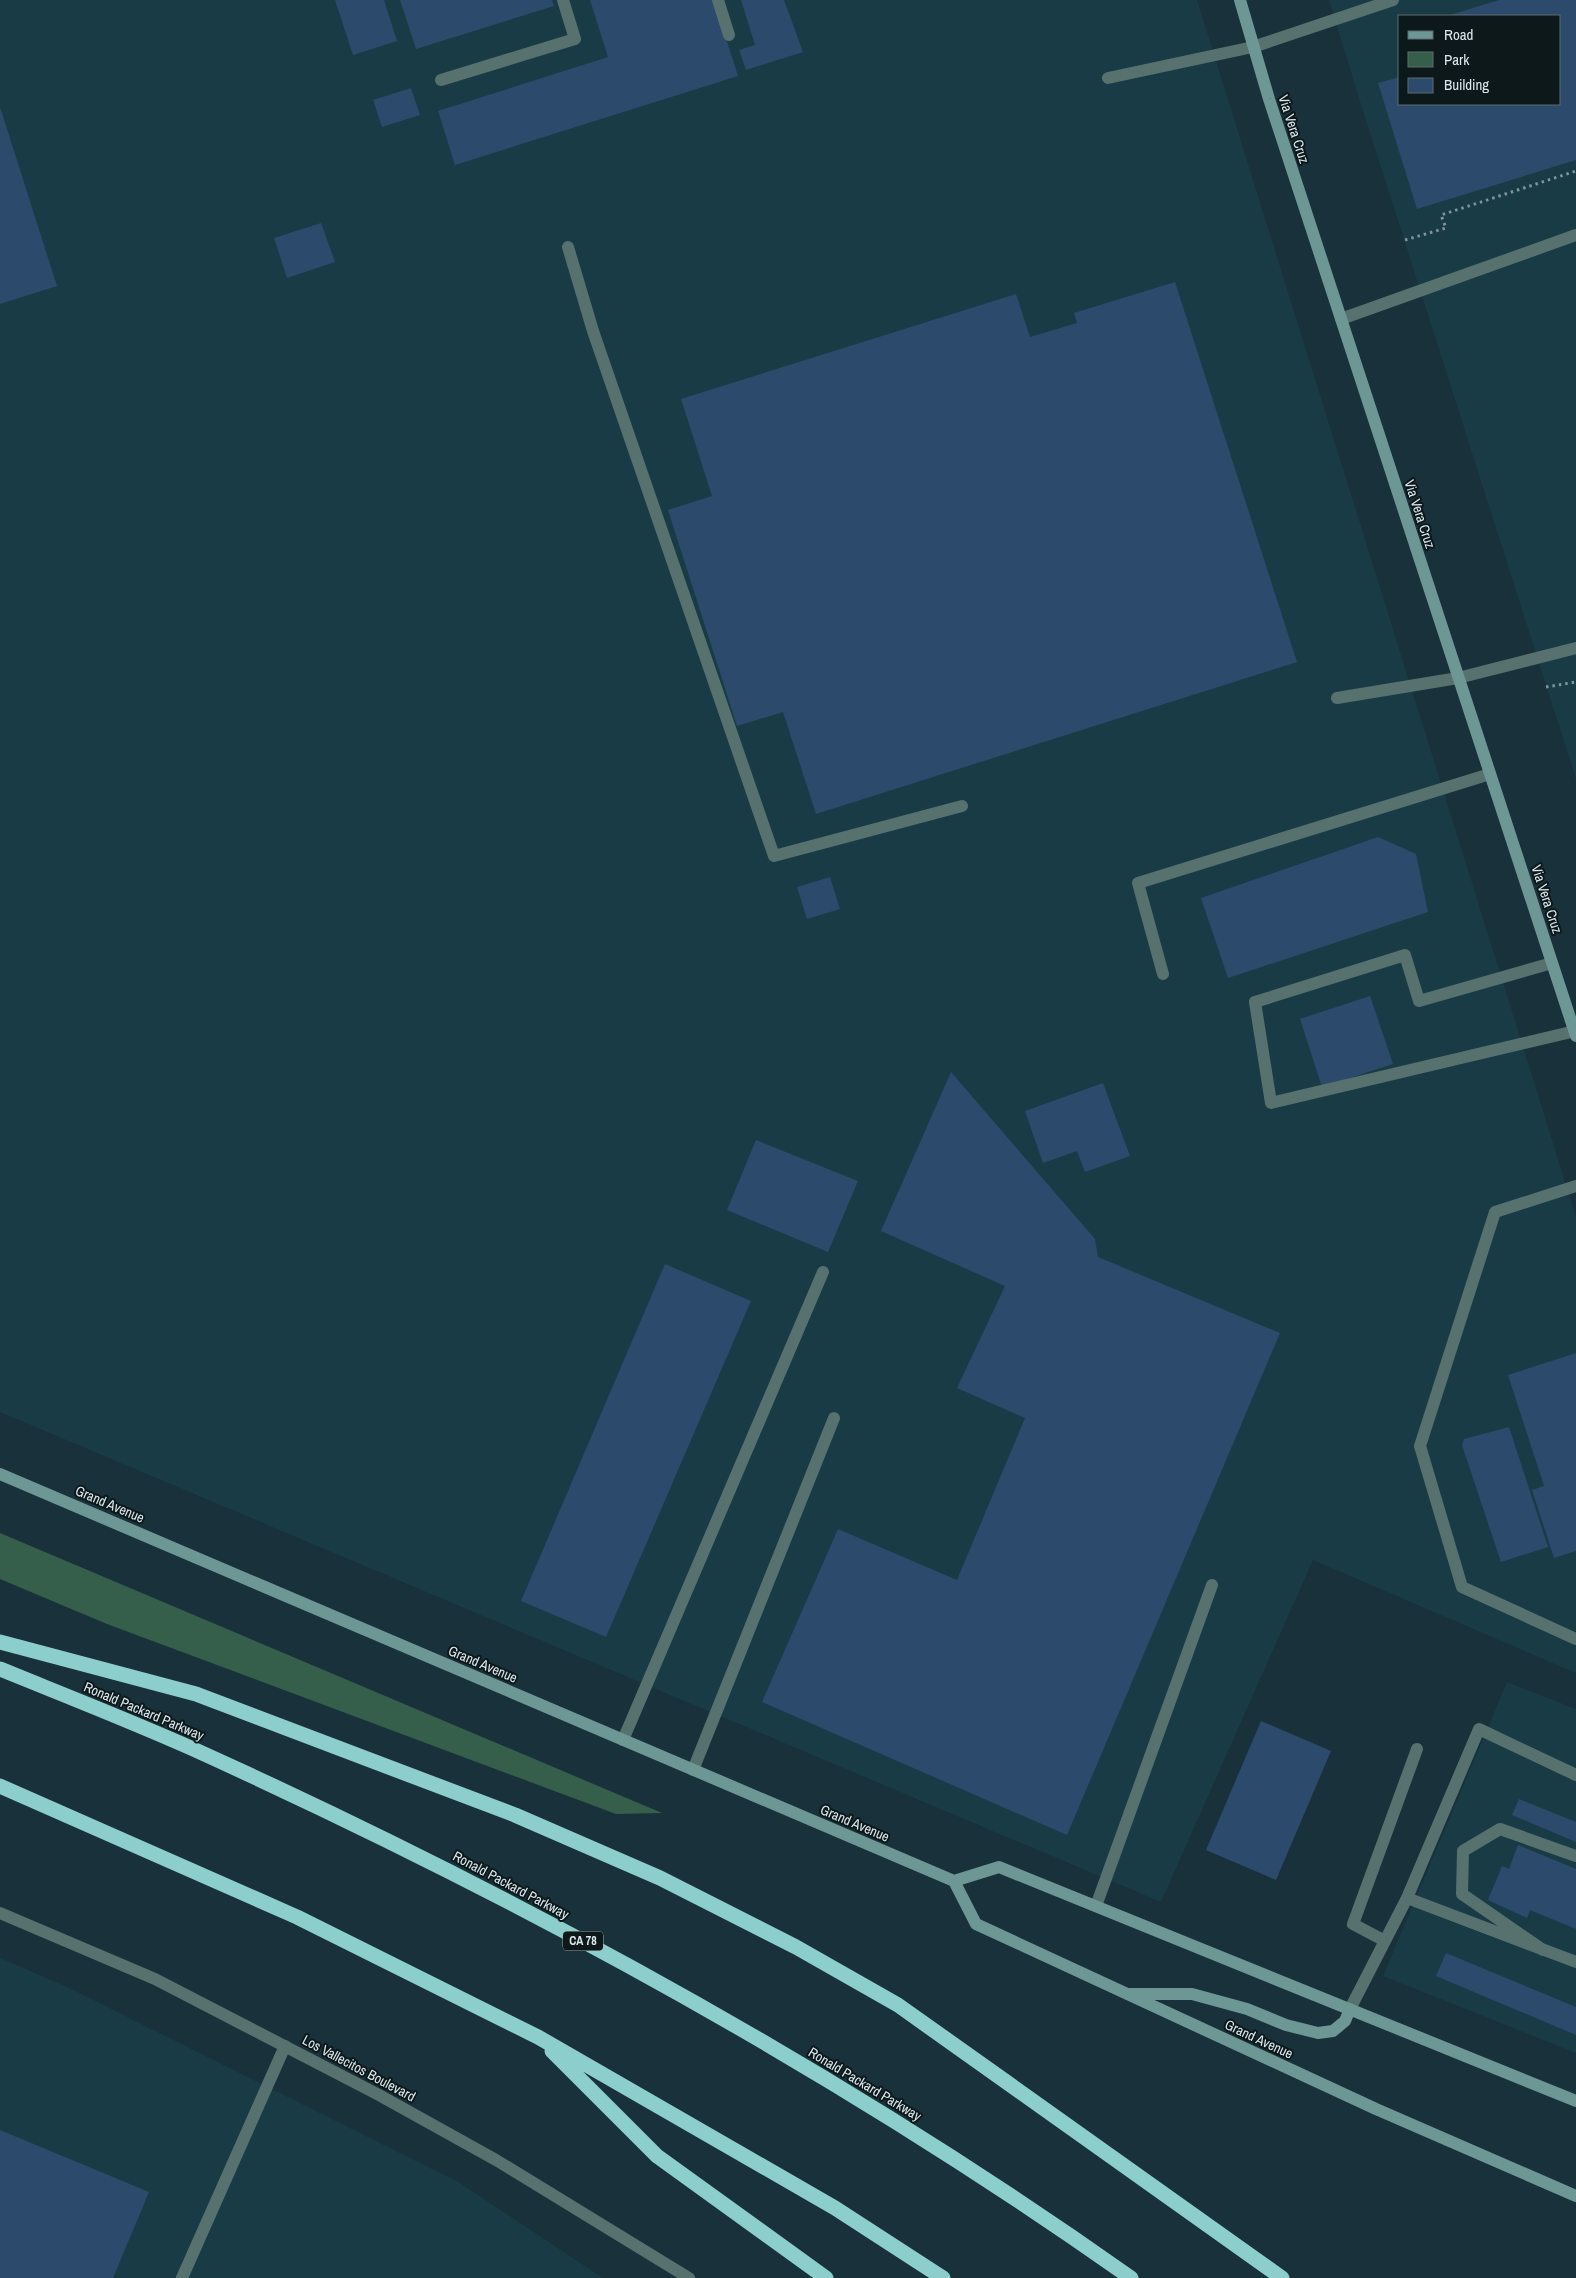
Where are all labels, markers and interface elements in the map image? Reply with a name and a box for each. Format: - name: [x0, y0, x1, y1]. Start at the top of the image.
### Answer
- legend: [1398, 15, 1561, 105]
- text: Road: [1444, 24, 1473, 45]
- text: Park: [1444, 49, 1470, 70]
- text: Building: [1444, 74, 1489, 95]
- street label: Via Vera Cruz: [1274, 92, 1314, 166]
- street label: Via Vera Cruz: [1400, 477, 1440, 551]
- street label: Via Vera Cruz: [1527, 862, 1567, 936]
- street label: Grand Avenue: [73, 1481, 147, 1527]
- street label: Grand Avenue: [446, 1641, 520, 1687]
- street label: Ronald Packard Parkway: [81, 1678, 207, 1745]
- street label: Grand Avenue: [818, 1800, 892, 1846]
- street label: Ronald Packard Parkway: [450, 1847, 572, 1923]
- road number: CA 78: [563, 1932, 603, 1950]
- street label: Grand Avenue: [1222, 2015, 1296, 2063]
- street label: Los Vallecitos Boulevard: [299, 2031, 419, 2105]
- street label: Ronald Packard Parkway: [805, 2043, 925, 2125]

